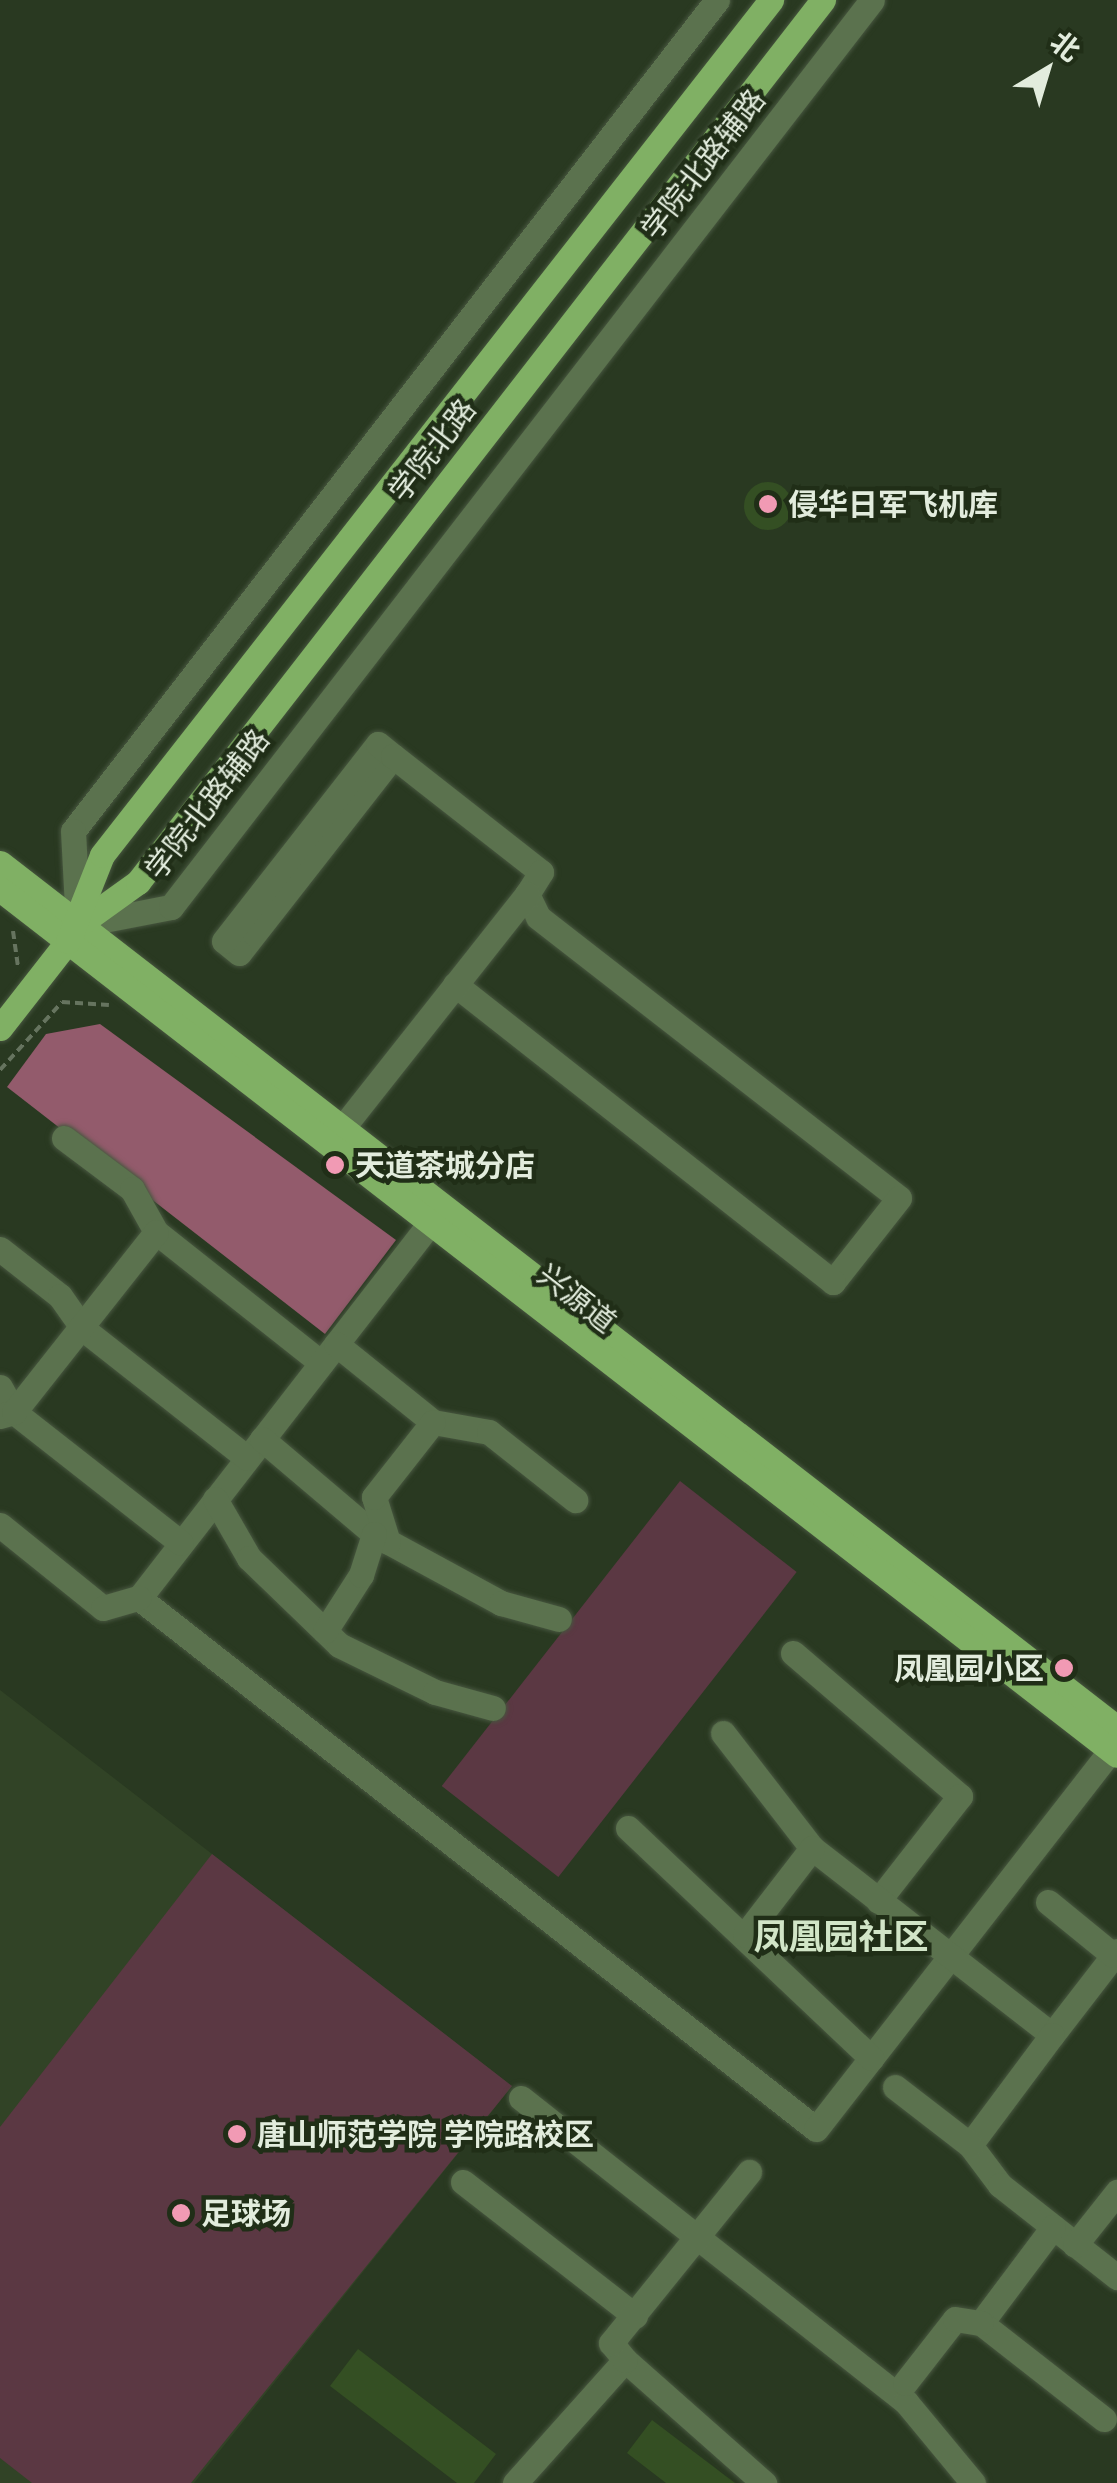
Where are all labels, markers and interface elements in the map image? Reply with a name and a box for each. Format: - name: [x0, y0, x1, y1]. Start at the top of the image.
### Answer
- north arrow: [997, 20, 1097, 120]
- text: 北: [1043, 23, 1088, 69]
- street label: 学院北路辅路: [633, 82, 773, 246]
- street label: 学院北路: [381, 392, 483, 508]
- place label: 侵华日军飞机库: [788, 486, 998, 522]
- marker: 侵华日军飞机库: [757, 493, 779, 515]
- street label: 学院北路辅路: [137, 722, 277, 886]
- place label: 天道茶城分店: [355, 1147, 535, 1183]
- marker: 天道茶城分店: [324, 1154, 346, 1176]
- street label: 兴源道: [530, 1256, 624, 1340]
- place label: 凤凰园小区: [894, 1650, 1044, 1686]
- marker: 凤凰园小区: [1053, 1657, 1075, 1679]
- district label: 凤凰园社区: [754, 1915, 928, 1957]
- place label: 唐山师范学院 学院路校区: [257, 2116, 594, 2152]
- marker: 唐山师范学院 学院路校区: [226, 2123, 248, 2145]
- place label: 足球场: [201, 2195, 291, 2231]
- marker: 足球场: [170, 2202, 192, 2224]

